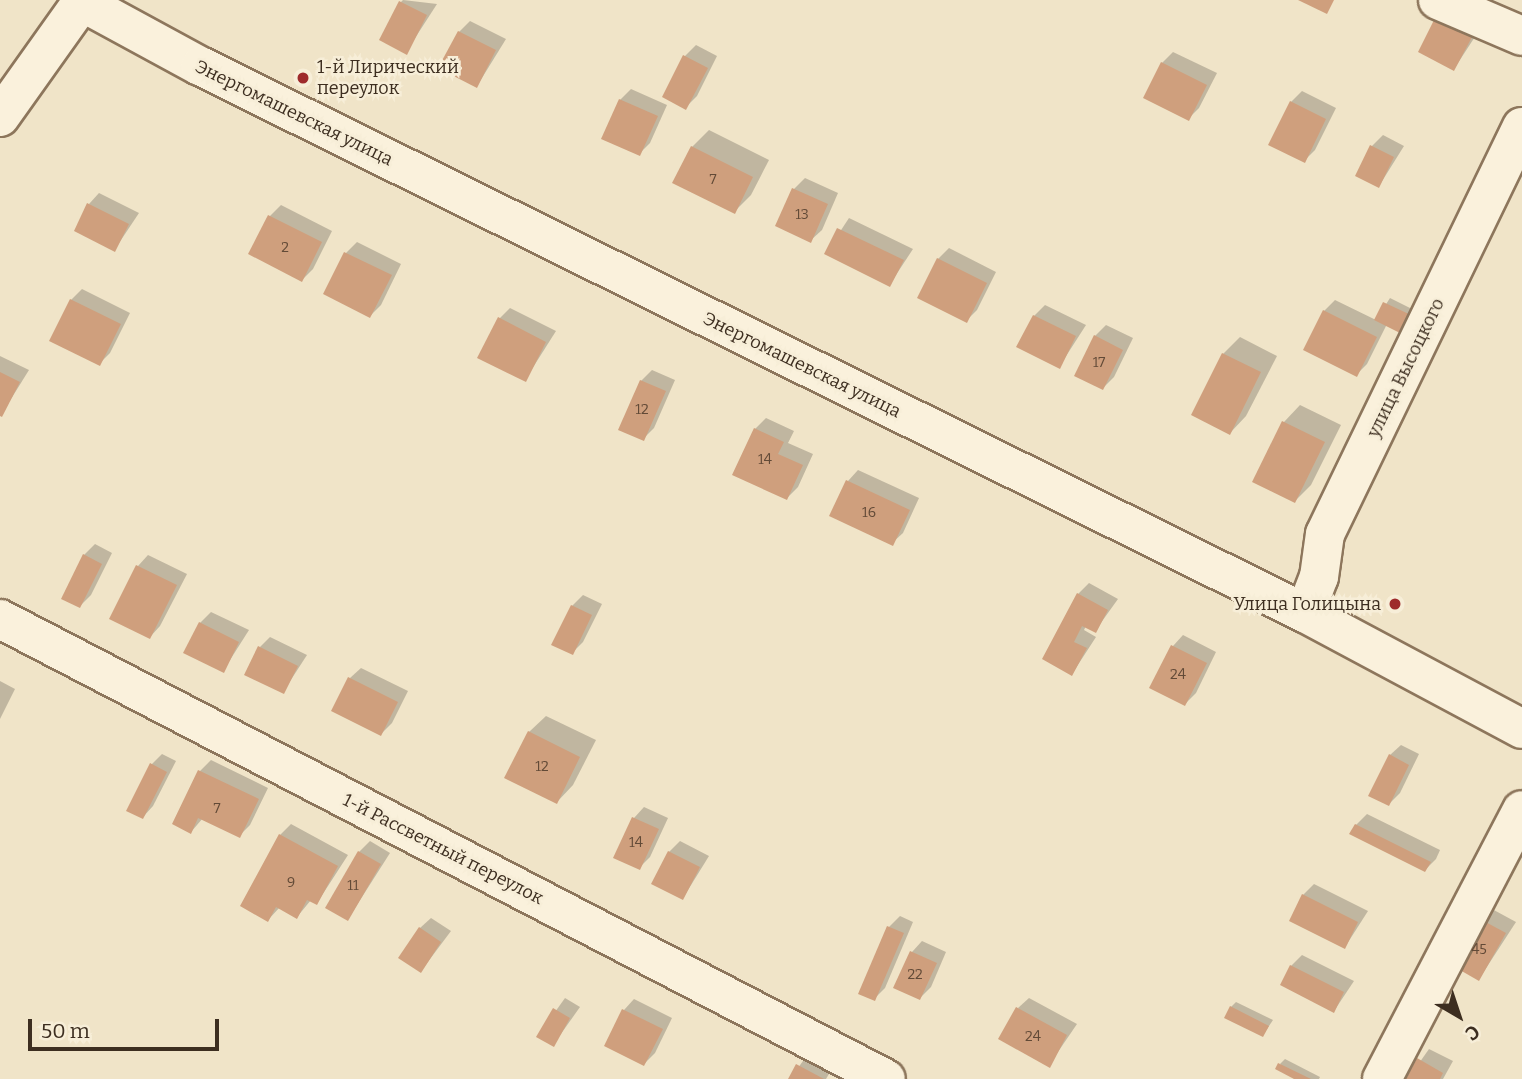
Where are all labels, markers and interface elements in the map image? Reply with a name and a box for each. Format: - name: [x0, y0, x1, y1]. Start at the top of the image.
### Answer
- street label: Энергомашевская улица: [192, 56, 396, 170]
- place label: 1-й Лирический переулок: [317, 57, 459, 100]
- marker: 1-й Лирический переулок: [295, 70, 311, 86]
- house number: 7: [709, 172, 717, 188]
- house number: 13: [795, 207, 809, 223]
- house number: 2: [281, 240, 289, 256]
- street label: улица Высоцкого: [1363, 295, 1449, 441]
- street label: Энергомашевская улица: [700, 308, 904, 422]
- house number: 17: [1093, 355, 1105, 371]
- house number: 12: [635, 402, 649, 418]
- house number: 14: [758, 452, 772, 468]
- house number: 16: [862, 505, 876, 521]
- place label: Улица Голицына: [1233, 593, 1381, 615]
- marker: Улица Голицына: [1387, 596, 1403, 612]
- house number: 24: [1170, 667, 1186, 683]
- house number: 12: [535, 759, 549, 775]
- street label: 1-й Рассветный переулок: [339, 789, 547, 909]
- house number: 7: [213, 801, 221, 817]
- house number: 14: [629, 835, 643, 851]
- house number: 9: [287, 875, 295, 891]
- house number: 11: [347, 878, 359, 894]
- house number: 45: [1471, 942, 1487, 958]
- house number: 22: [907, 967, 923, 983]
- north arrow: [1424, 981, 1494, 1051]
- scale bar: [32, 1006, 222, 1050]
- text: 50 m: [41, 1018, 90, 1044]
- text: С: [1461, 1020, 1484, 1045]
- house number: 24: [1025, 1029, 1041, 1045]

